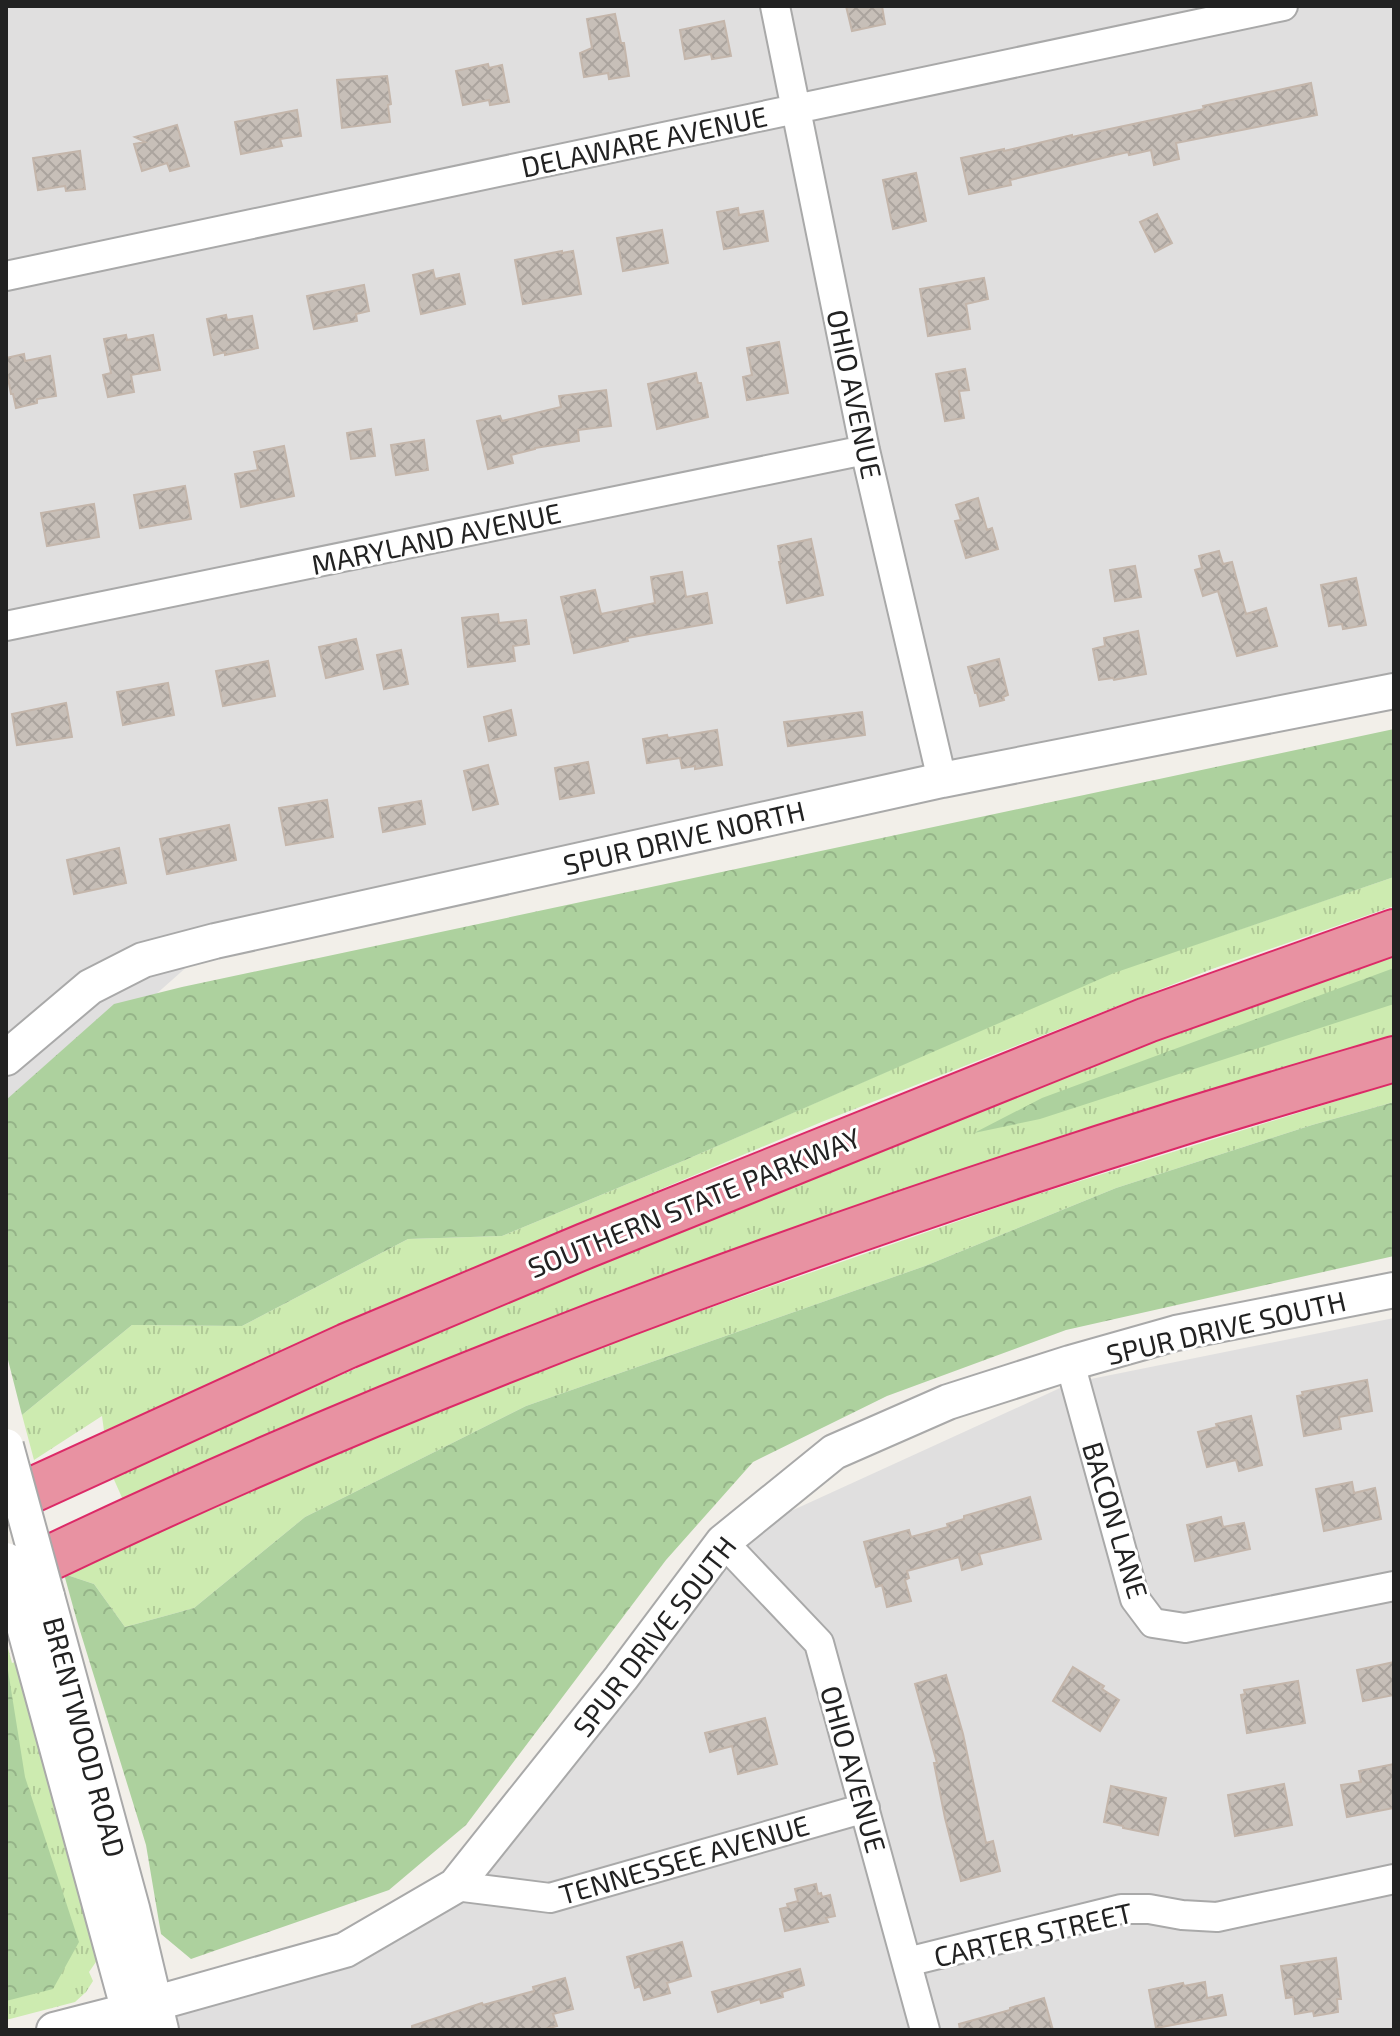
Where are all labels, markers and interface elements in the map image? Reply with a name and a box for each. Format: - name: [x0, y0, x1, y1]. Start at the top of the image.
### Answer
- street label: DELAWARE AVENUE: [518, 98, 770, 184]
- street label: OHIO AVENUE: [820, 306, 890, 482]
- street label: MARYLAND AVENUE: [308, 495, 564, 581]
- street label: SPUR DRIVE NORTH: [560, 793, 808, 881]
- street label: SOUTHERN STATE PARKWAY: [523, 1120, 865, 1284]
- street label: SPUR DRIVE SOUTH: [1103, 1283, 1349, 1371]
- street label: BACON LANE: [1076, 1437, 1156, 1603]
- street label: SPUR DRIVE SOUTH: [565, 1529, 743, 1743]
- street label: BRENTWOOD ROAD: [37, 1613, 133, 1861]
- street label: OHIO AVENUE: [814, 1682, 894, 1856]
- street label: TENNESSEE AVENUE: [555, 1807, 813, 1911]
- street label: CARTER STREET: [930, 1895, 1136, 1973]

